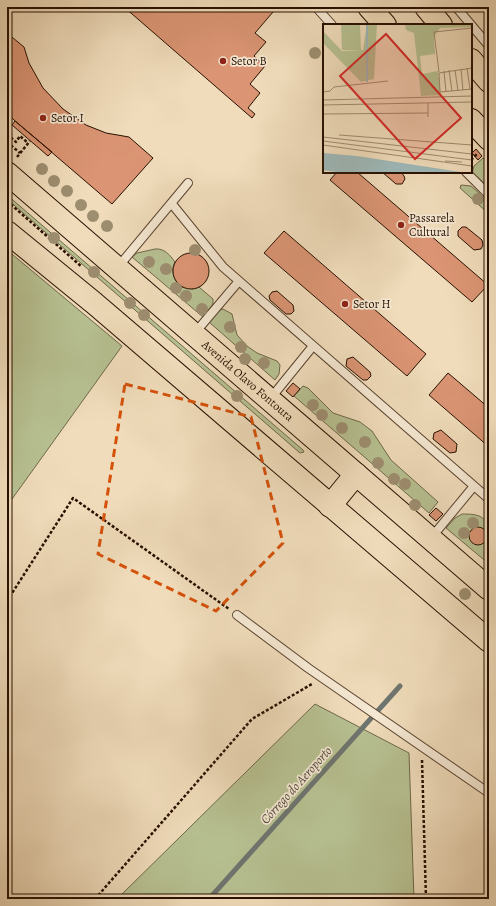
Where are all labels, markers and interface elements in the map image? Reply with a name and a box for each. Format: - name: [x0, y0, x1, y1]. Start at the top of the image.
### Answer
- inset map: [323, 24, 472, 173]
- place label: Setor B: [231, 53, 267, 69]
- marker: Setor B: [218, 56, 228, 66]
- place label: Setor I: [51, 110, 84, 126]
- marker: Setor I: [38, 113, 48, 123]
- place label: Passarela Cultural: [409, 210, 455, 240]
- marker: Passarela Cultural: [396, 220, 406, 230]
- place label: Setor H: [353, 296, 390, 312]
- marker: Setor H: [340, 299, 350, 309]
- street label: Avenida Olavo Fontoura: [198, 336, 297, 425]
- water label: Córrego do Aeroporto: [257, 743, 335, 827]

